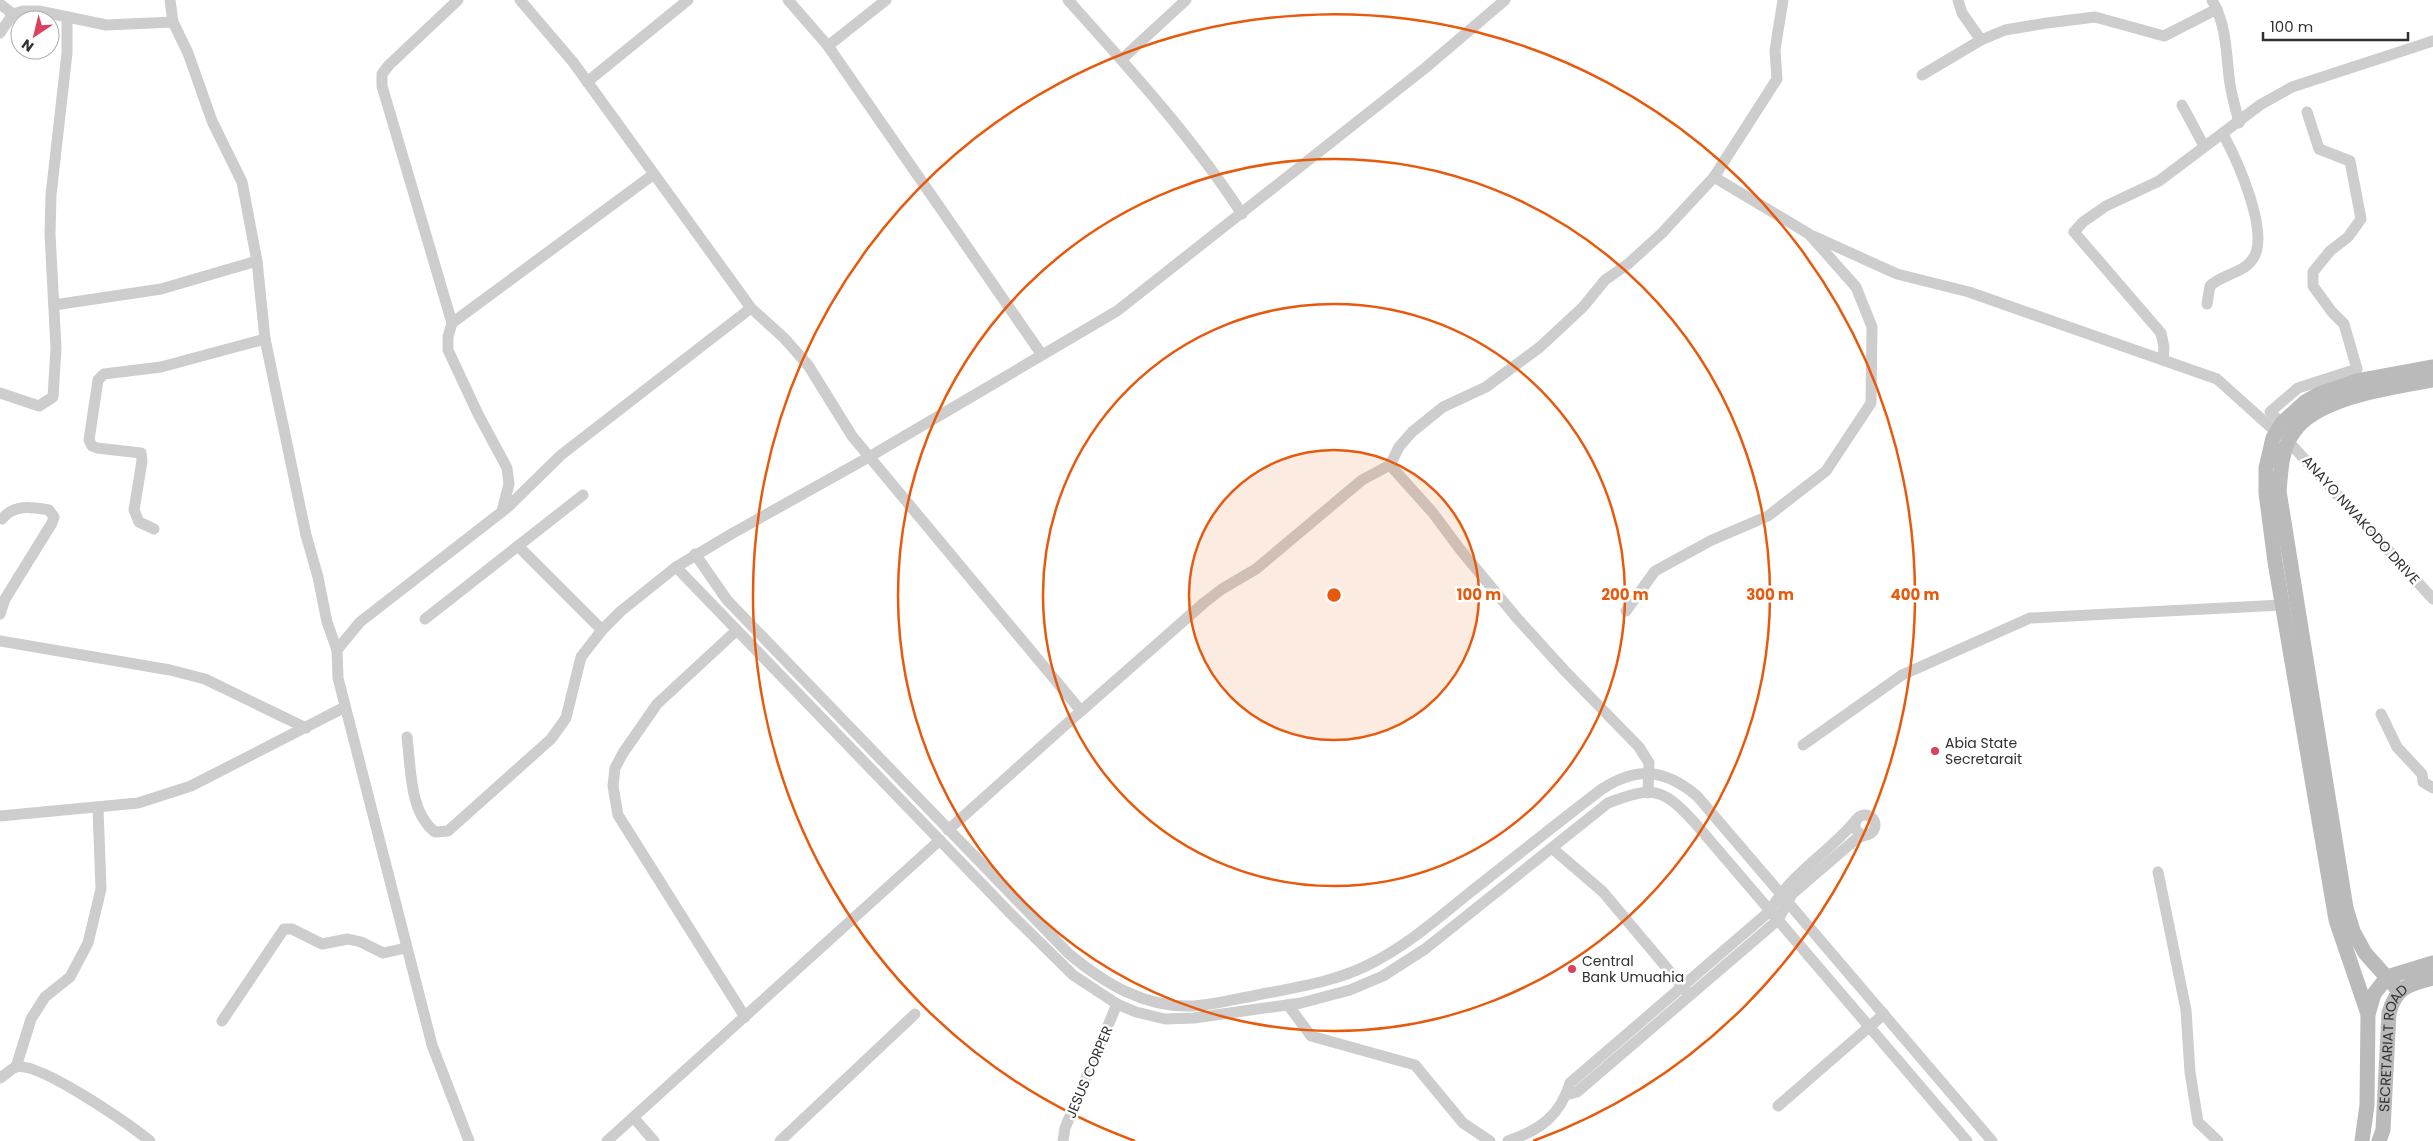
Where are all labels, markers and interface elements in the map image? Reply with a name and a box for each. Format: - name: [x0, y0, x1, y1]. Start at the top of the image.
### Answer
- north arrow: [10, 10, 60, 60]
- scale bar: [2263, 10, 2408, 42]
- text: 100 m: [2270, 16, 2313, 37]
- text: N: [17, 34, 38, 57]
- street label: ANAYO NWAKODO DRIVE: [2298, 451, 2424, 589]
- text: 100 m: [1457, 584, 1501, 605]
- text: 200 m: [1601, 584, 1649, 605]
- text: 300 m: [1746, 584, 1794, 605]
- text: 400 m: [1891, 584, 1940, 605]
- centre of rings: [1325, 586, 1343, 604]
- place label: Abia State Secretarait: [1945, 733, 2022, 769]
- marker: Abia State Secretarait: [1929, 745, 1941, 757]
- place label: Central Bank Umuahia: [1582, 951, 1684, 987]
- marker: Central Bank Umuahia: [1566, 963, 1578, 975]
- street label: SECRETARIAT ROAD: [2374, 979, 2412, 1113]
- street label: JESUS CORPER: [1061, 1023, 1117, 1121]

